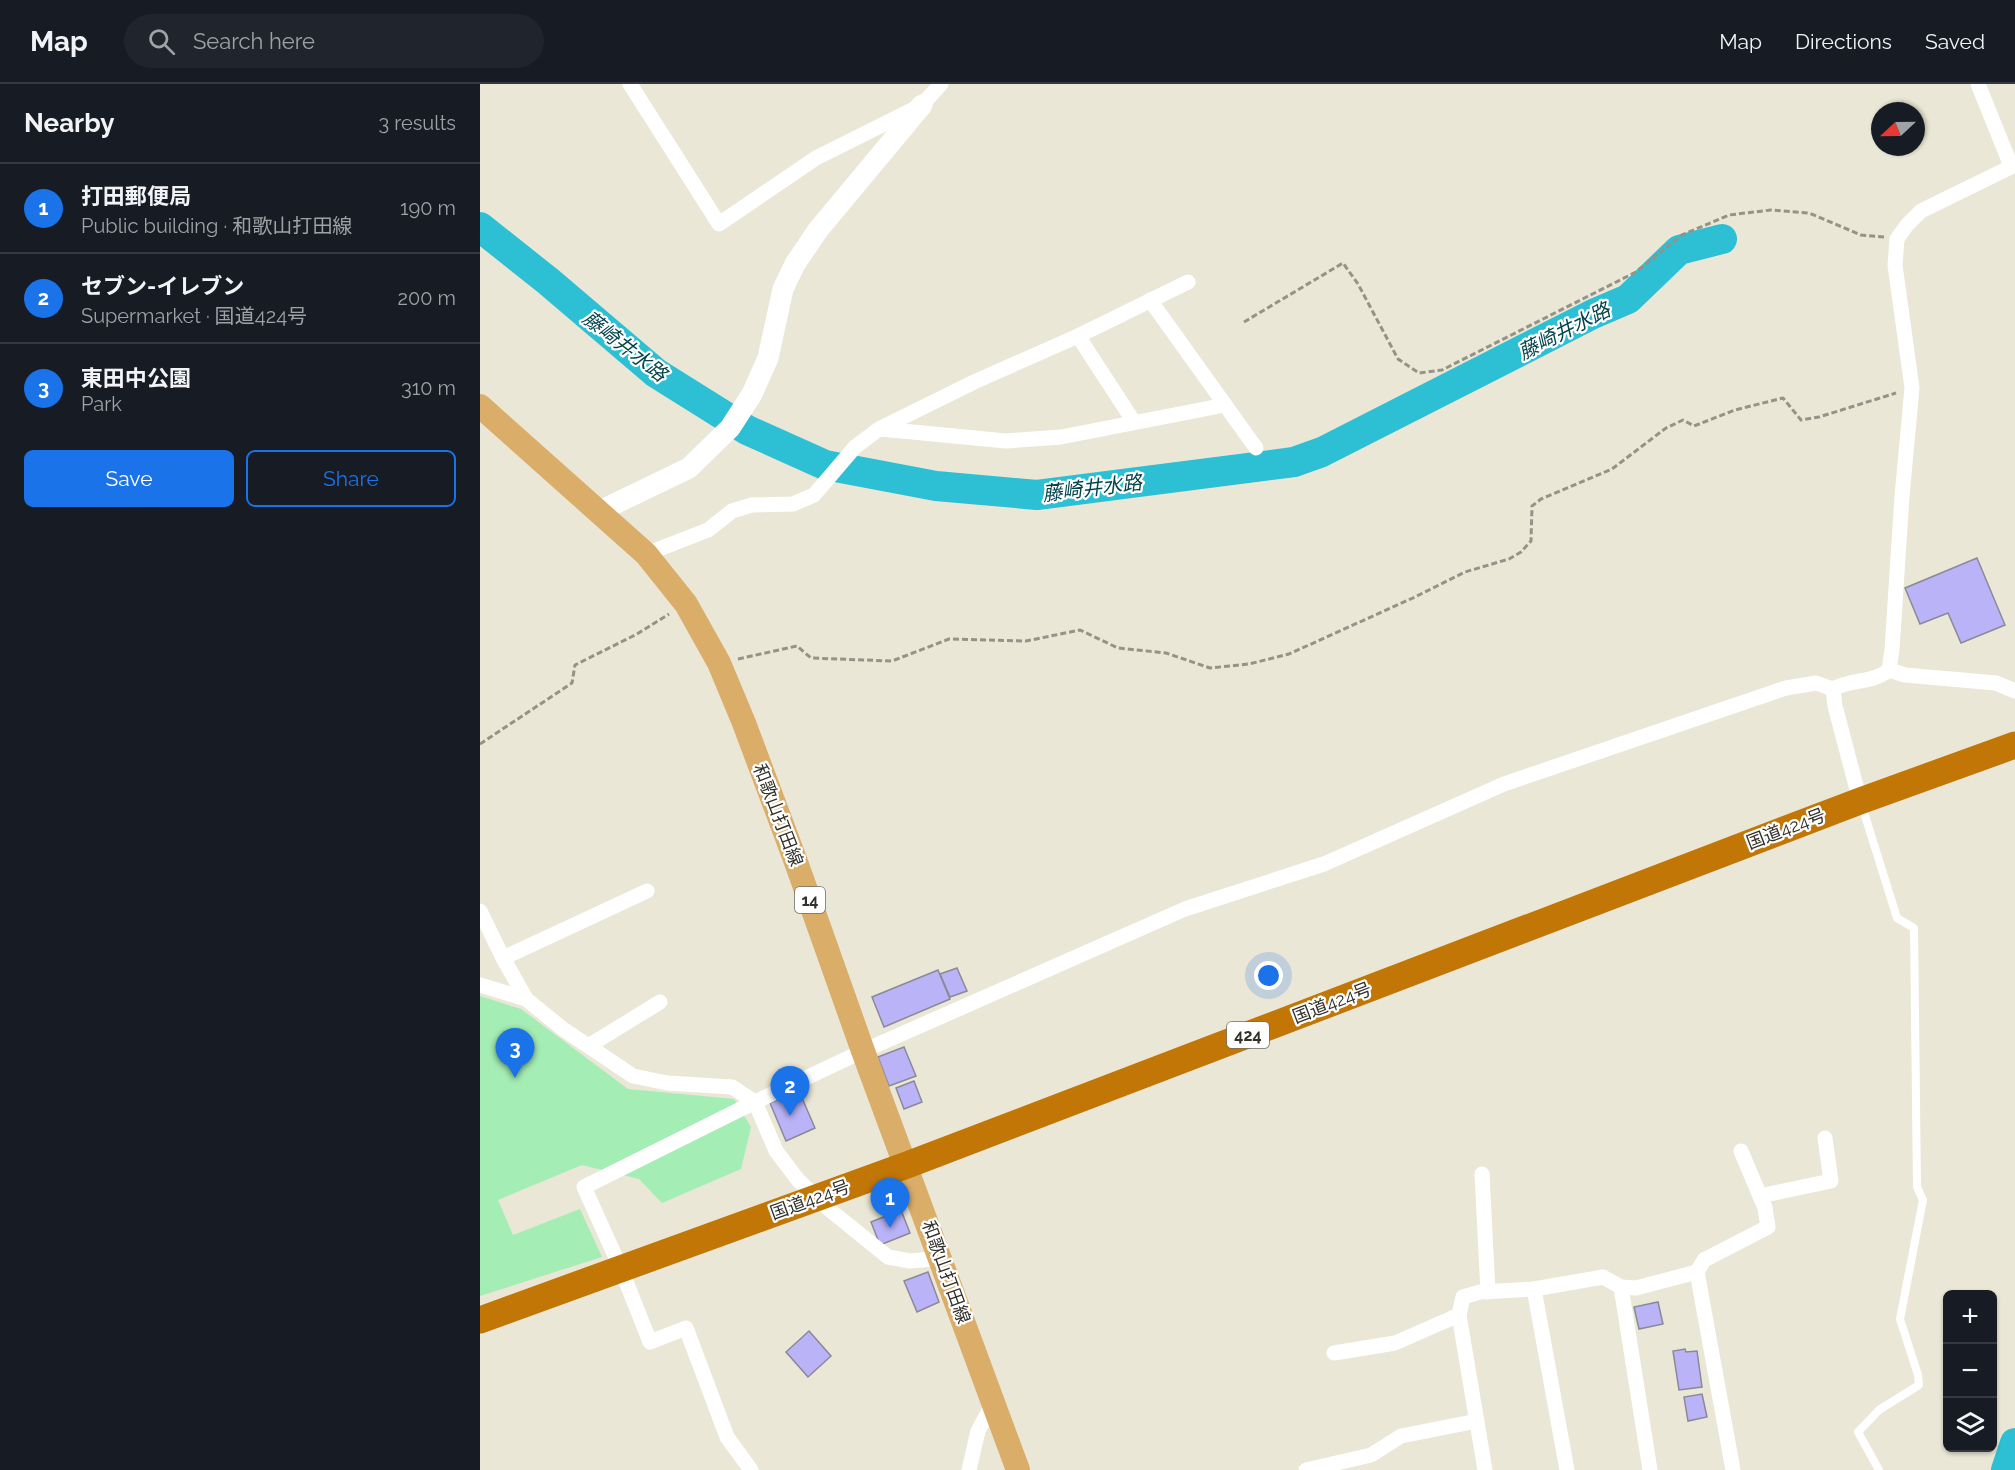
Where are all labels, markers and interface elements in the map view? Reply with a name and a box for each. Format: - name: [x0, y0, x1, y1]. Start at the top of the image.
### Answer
- search box: [124, 14, 544, 68]
- text: Map: [30, 25, 88, 58]
- icon: search: [145, 25, 178, 58]
- text: Search here: [193, 28, 315, 54]
- text: Map: [1719, 29, 1762, 54]
- text: Directions: [1795, 29, 1892, 54]
- text: Saved: [1925, 29, 1985, 54]
- north arrow: [1871, 102, 1925, 156]
- text: Nearby: [24, 108, 114, 138]
- text: 3 results: [378, 111, 456, 135]
- text: 打田郵便局: [81, 183, 191, 209]
- text: 1: [39, 196, 48, 220]
- text: 190 m: [400, 196, 456, 220]
- text: Public building · 和歌山打田線: [81, 214, 352, 238]
- text: セブン-イレブン: [81, 273, 244, 299]
- text: 2: [38, 286, 49, 310]
- text: 200 m: [398, 286, 456, 310]
- water label: 藤崎井水路: [1514, 297, 1616, 364]
- text: Supermarket · 国道424号: [81, 304, 307, 328]
- water label: 藤崎井水路: [578, 306, 673, 387]
- text: 東田中公園: [81, 365, 191, 391]
- text: 3: [38, 376, 49, 400]
- text: 310 m: [401, 376, 456, 400]
- text: Park: [81, 392, 122, 416]
- button: Save: [24, 450, 234, 507]
- button: Share: [246, 450, 456, 507]
- water label: 藤崎井水路: [1041, 470, 1145, 506]
- street label: 和歌山打田線: [749, 761, 808, 869]
- street label: 国道424号: [1743, 804, 1828, 853]
- road number: 14: [795, 887, 825, 913]
- your location: [1254, 961, 1283, 990]
- street label: 国道424号: [1289, 978, 1374, 1027]
- road number: 424: [1227, 1022, 1269, 1048]
- pin: 3: [495, 1028, 534, 1078]
- pin: 2: [770, 1066, 810, 1116]
- street label: 国道424号: [767, 1175, 852, 1224]
- pin: 1: [870, 1178, 910, 1228]
- street label: 和歌山打田線: [918, 1217, 975, 1326]
- map controls: [1943, 1290, 1997, 1452]
- button: +: [1943, 1290, 1997, 1344]
- button: −: [1943, 1344, 1997, 1398]
- button: layers: [1943, 1398, 1997, 1452]

